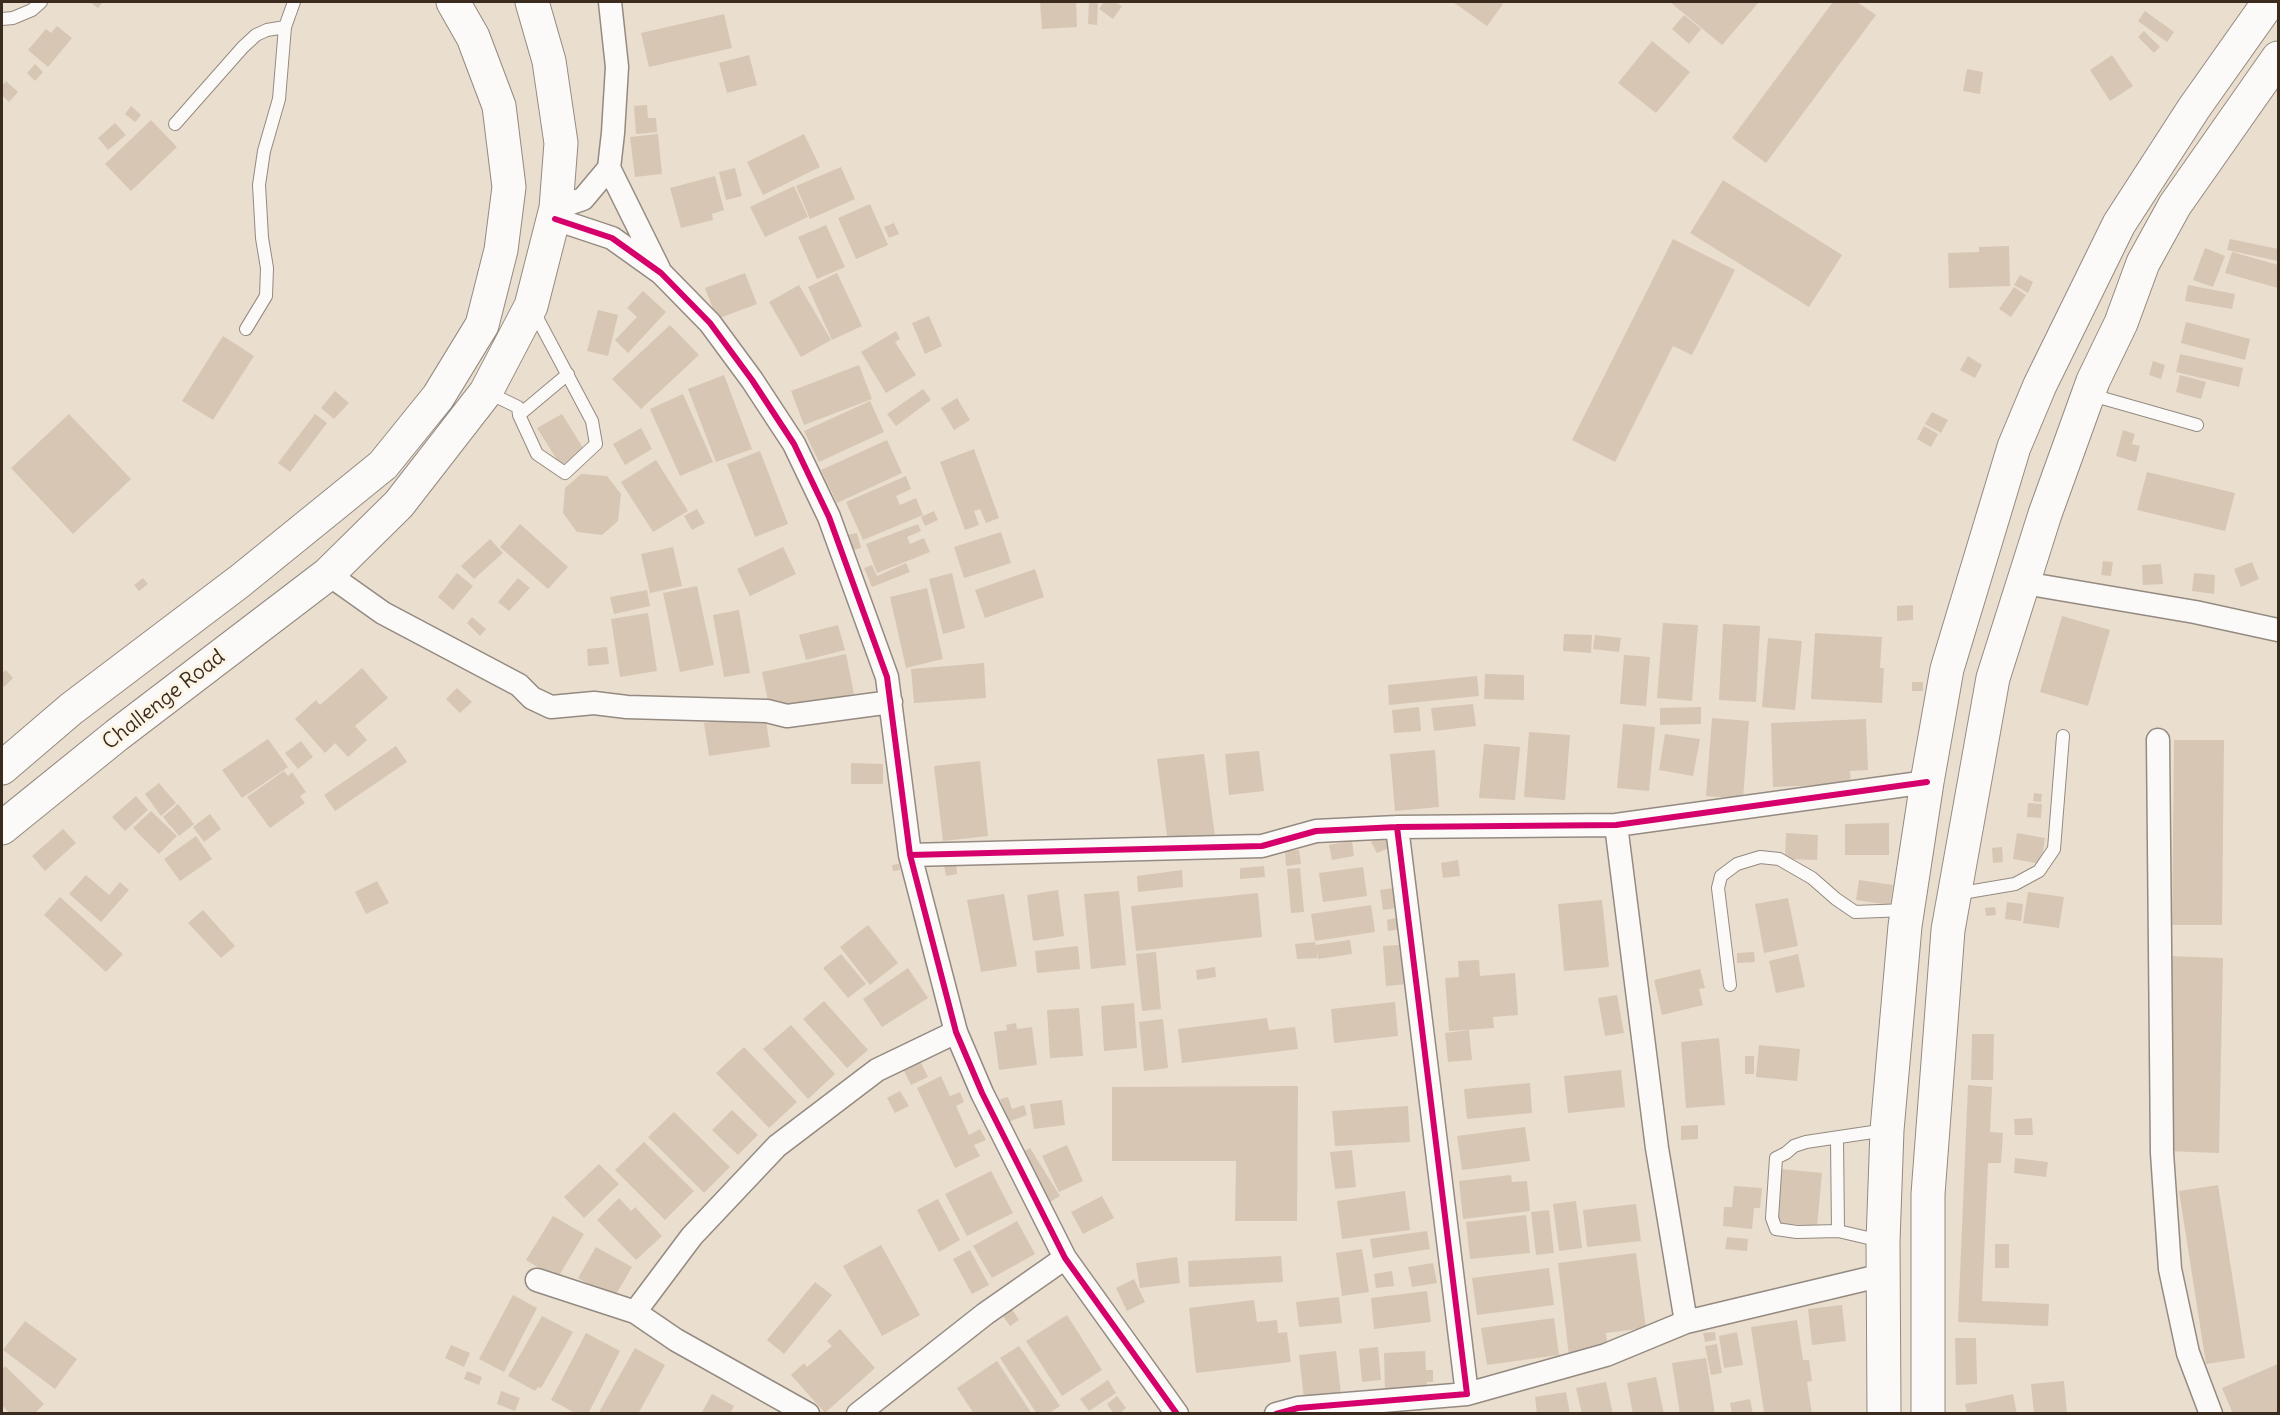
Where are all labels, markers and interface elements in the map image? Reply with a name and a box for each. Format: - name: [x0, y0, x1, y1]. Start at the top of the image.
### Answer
- street label: Challenge Road: [98, 644, 230, 756]

